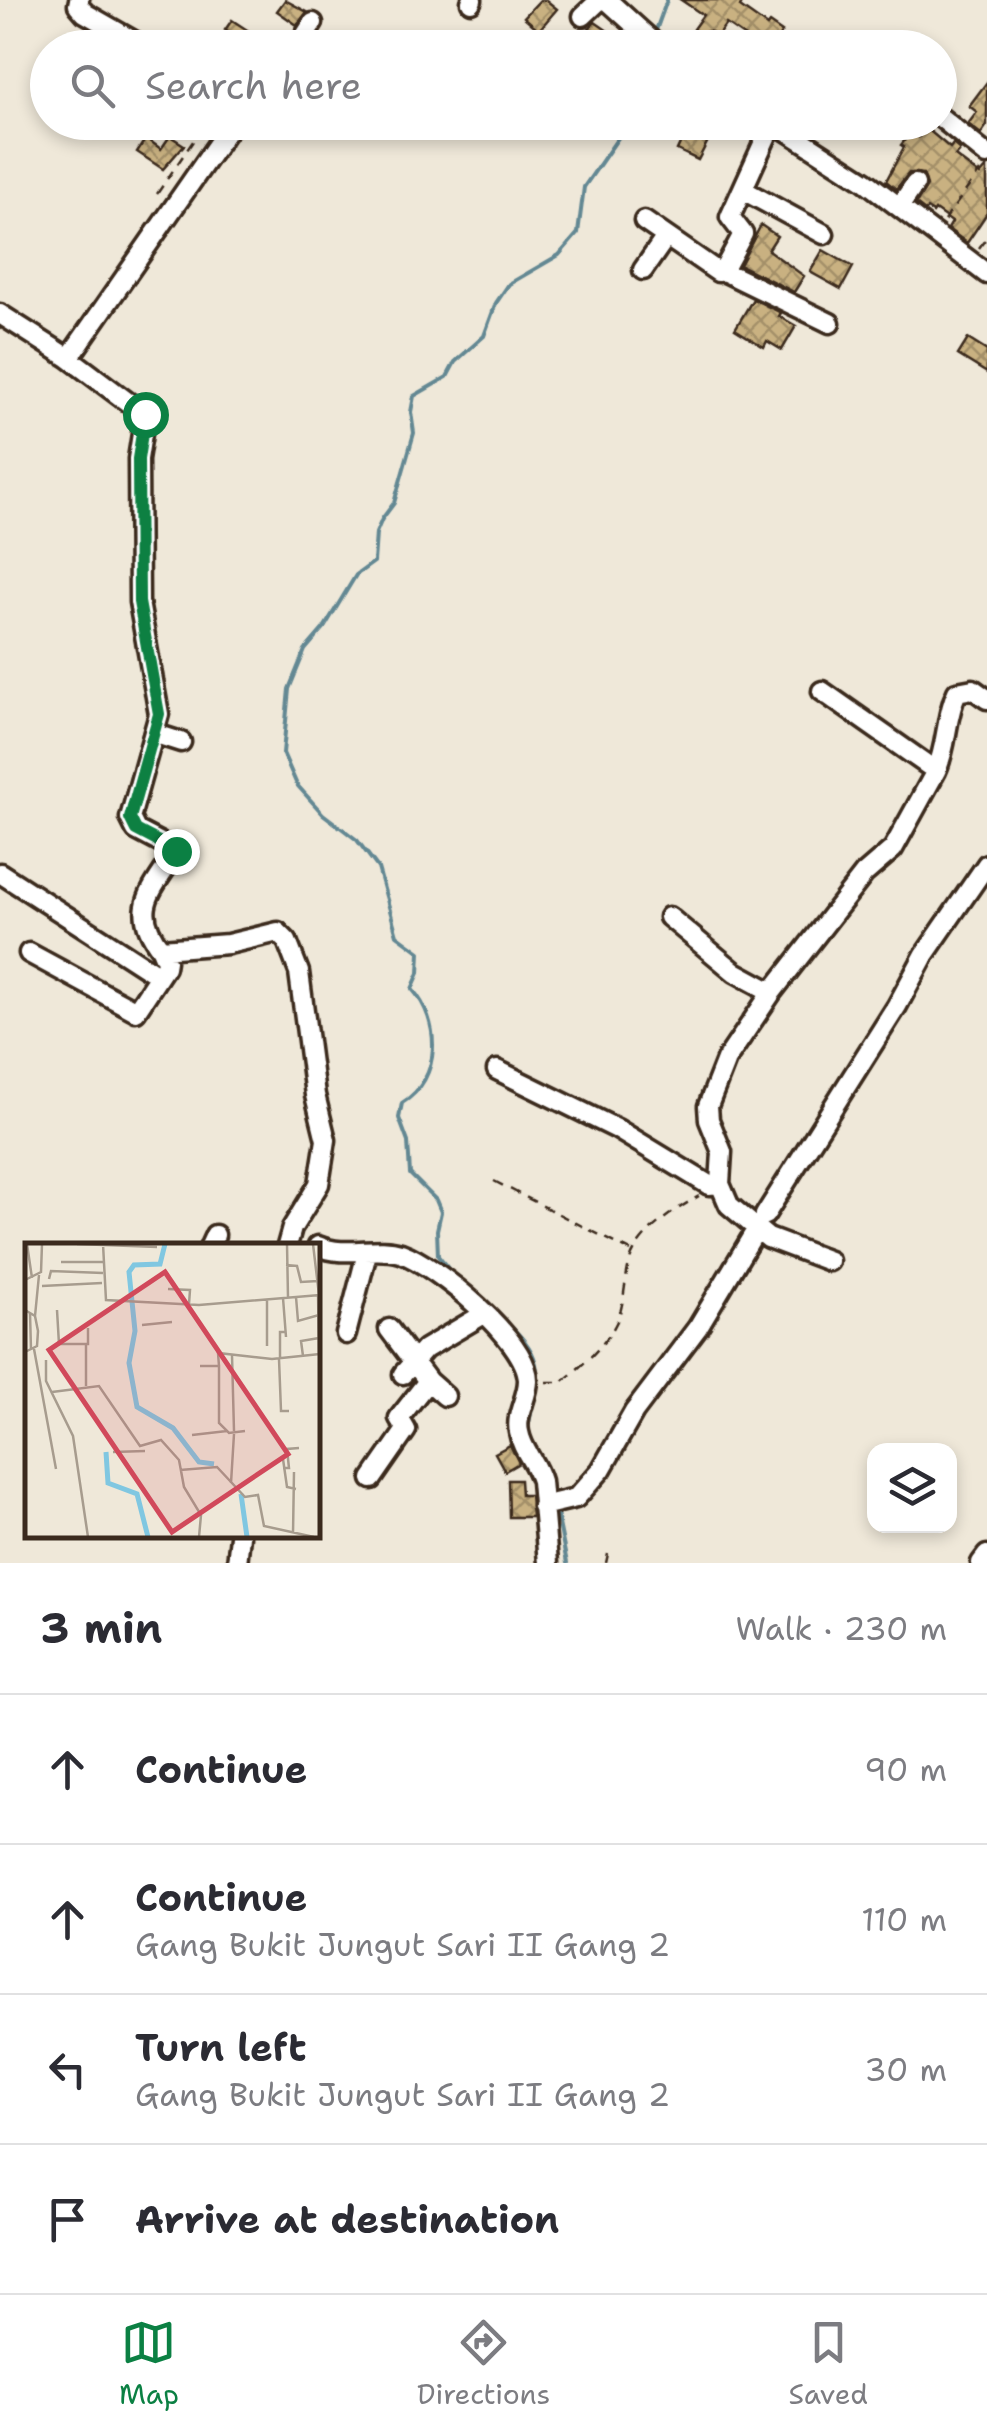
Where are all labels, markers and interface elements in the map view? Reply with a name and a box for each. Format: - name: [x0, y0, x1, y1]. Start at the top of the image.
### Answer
- search box: [30, 30, 957, 140]
- icon: search: [65, 58, 120, 113]
- text: Search here: [145, 60, 362, 111]
- route start: [123, 392, 169, 438]
- route end: [154, 829, 200, 875]
- inset map: [25, 1243, 320, 1538]
- map controls: [867, 1443, 957, 1533]
- button: layers: [867, 1443, 957, 1533]
- text: 3 min: [40, 1600, 162, 1656]
- text: Walk · 230 m: [735, 1607, 947, 1650]
- icon: ahead: [40, 1742, 95, 1797]
- text: Continue: [135, 1744, 307, 1795]
- text: 90 m: [864, 1748, 947, 1791]
- text: Continue: [135, 1872, 307, 1923]
- icon: ahead: [40, 1892, 95, 1947]
- text: 110 m: [861, 1898, 947, 1941]
- text: Gang Bukit Jungut Sari II Gang 2: [135, 1923, 670, 1966]
- text: Turn left: [135, 2022, 307, 2073]
- icon: left: [40, 2042, 95, 2097]
- text: 30 m: [864, 2048, 947, 2091]
- text: Gang Bukit Jungut Sari II Gang 2: [135, 2073, 670, 2116]
- icon: arrive: [40, 2192, 95, 2247]
- text: Arrive at destination: [135, 2194, 559, 2245]
- tab: Map: [119, 2315, 179, 2413]
- tab: Directions: [417, 2315, 550, 2413]
- tab: Saved: [788, 2315, 868, 2413]

